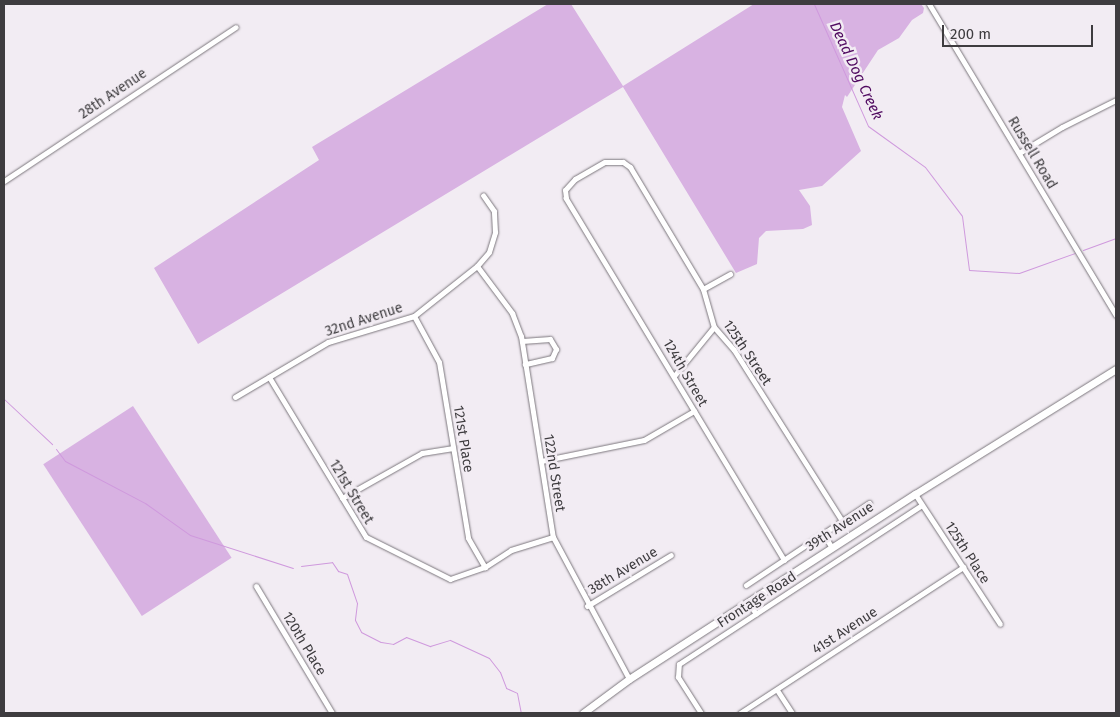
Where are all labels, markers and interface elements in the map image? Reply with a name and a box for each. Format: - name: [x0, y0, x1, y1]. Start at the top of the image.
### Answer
- scale bar: [945, 15, 1096, 47]
- water label: Dead Dog Creek: [825, 19, 887, 123]
- text: 200 m: [950, 25, 991, 43]
- street label: 28th Avenue: [76, 65, 150, 123]
- street label: Russell Road: [1004, 114, 1060, 192]
- street label: 32nd Avenue: [323, 300, 405, 340]
- street label: 125th Street: [719, 317, 775, 389]
- street label: 124th Street: [659, 336, 711, 410]
- street label: 121st Place: [449, 404, 477, 474]
- street label: 122nd Street: [540, 433, 568, 513]
- street label: 121st Street: [325, 457, 377, 527]
- street label: 39th Avenue: [803, 499, 877, 555]
- street label: 125th Place: [941, 519, 993, 587]
- street label: 38th Avenue: [585, 544, 661, 598]
- street label: Frontage Road: [714, 568, 800, 632]
- street label: 41st Avenue: [809, 604, 881, 658]
- street label: 120th Place: [278, 609, 330, 679]

